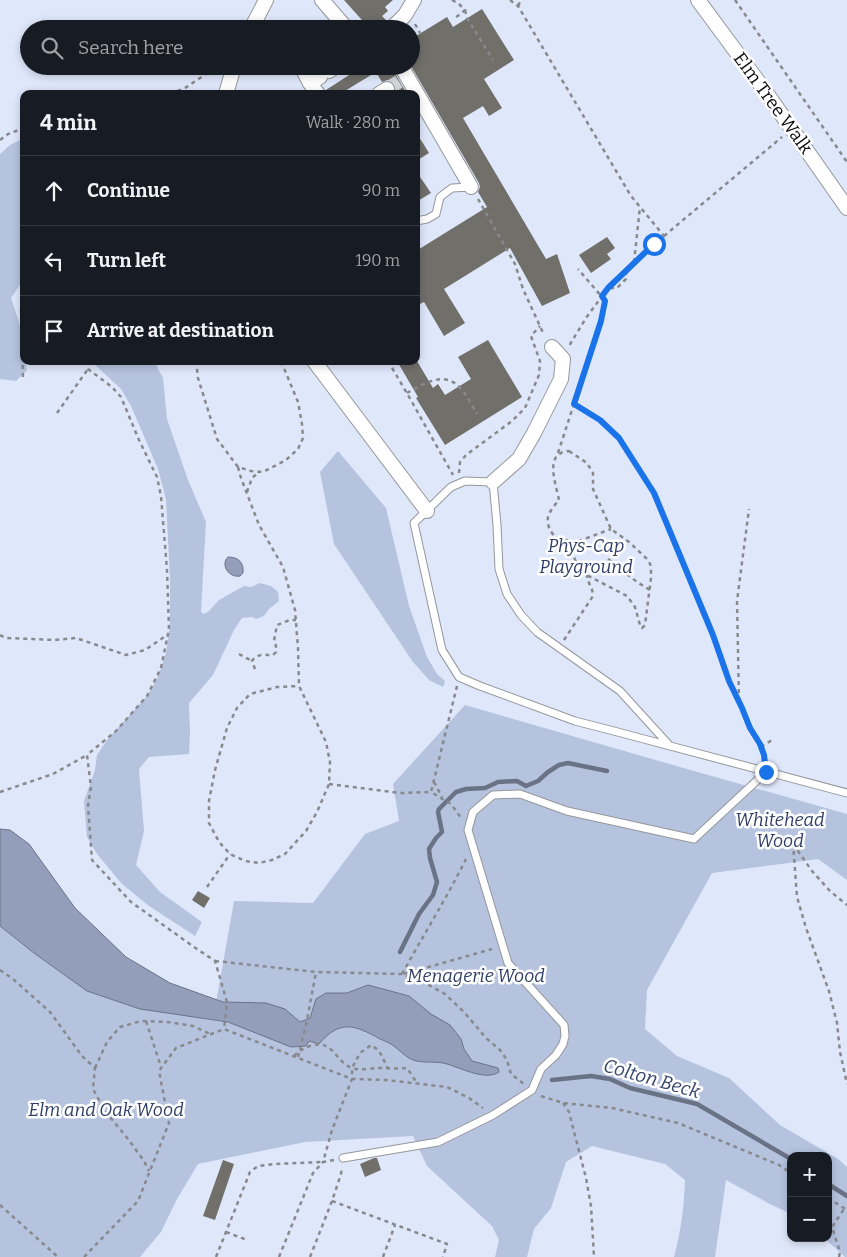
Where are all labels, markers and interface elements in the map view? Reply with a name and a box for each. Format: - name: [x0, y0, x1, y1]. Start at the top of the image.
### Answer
- search box: [20, 20, 420, 75]
- icon: search: [38, 34, 66, 62]
- text: Search here: [78, 36, 183, 59]
- street label: Elm Tree Walk: [729, 48, 818, 159]
- text: 4 min: [40, 110, 97, 136]
- text: Walk · 280 m: [306, 113, 400, 132]
- icon: ahead: [40, 177, 68, 205]
- text: Continue: [87, 179, 170, 202]
- text: 90 m: [362, 181, 400, 200]
- route start: [643, 233, 666, 256]
- icon: left: [40, 247, 68, 275]
- text: Turn left: [87, 249, 166, 272]
- text: 190 m: [355, 251, 400, 270]
- icon: arrive: [40, 317, 68, 345]
- text: Arrive at destination: [87, 319, 274, 342]
- park label: Phys-Cap Playground: [539, 535, 633, 578]
- route end: [755, 761, 778, 784]
- park label: Whitehead Wood: [735, 809, 825, 852]
- park label: Menagerie Wood: [407, 965, 545, 987]
- water label: Colton Beck: [601, 1054, 703, 1103]
- park label: Elm and Oak Wood: [28, 1099, 184, 1121]
- map controls: [787, 1152, 832, 1242]
- button: +: [787, 1152, 832, 1197]
- button: −: [787, 1197, 832, 1242]

